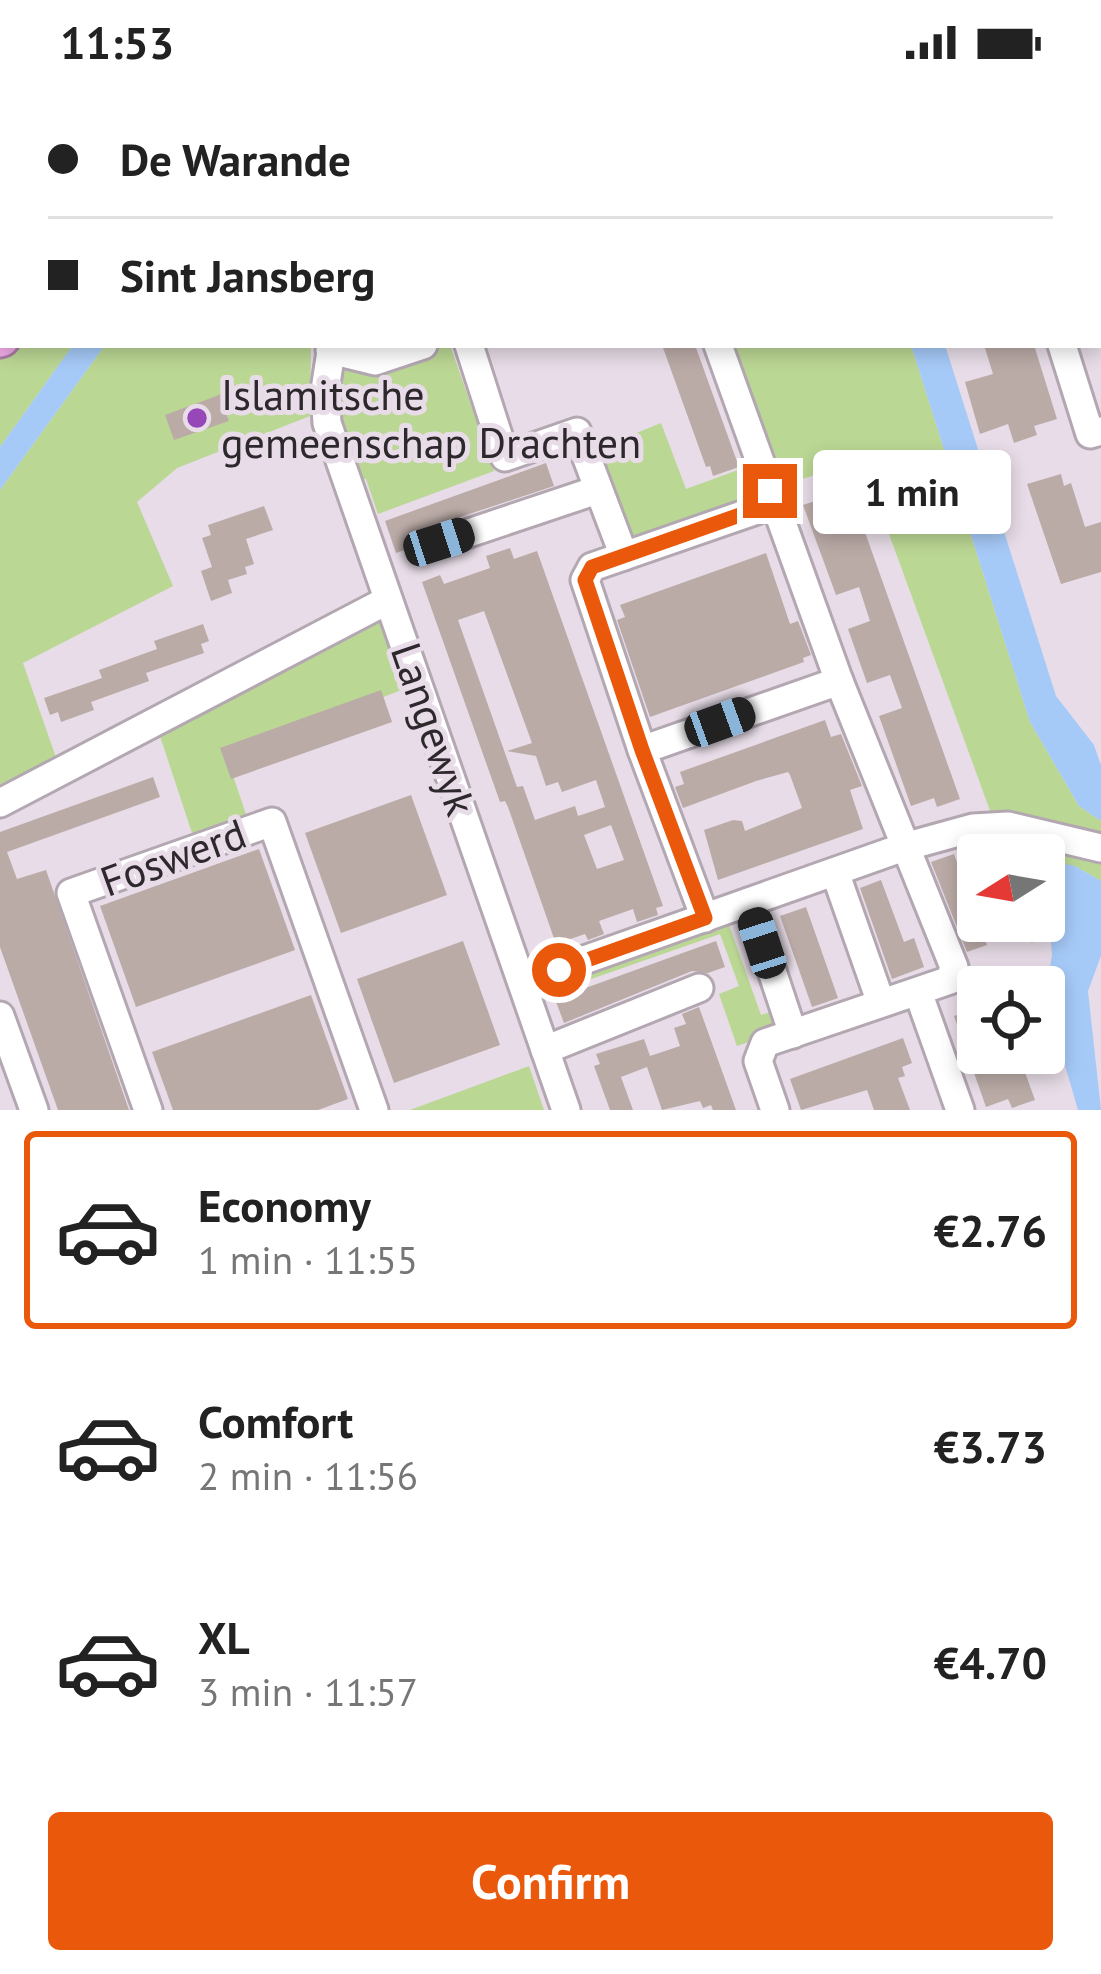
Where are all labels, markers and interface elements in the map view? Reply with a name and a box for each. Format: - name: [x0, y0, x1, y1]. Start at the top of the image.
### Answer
- text: 11:53: [60, 13, 174, 71]
- text: De Warande: [120, 130, 351, 188]
- text: Sint Jansberg: [120, 246, 375, 304]
- place label: Islamitsche gemeenschap Drachten: [221, 367, 641, 470]
- marker: Islamitsche gemeenschap Drachten: [184, 405, 210, 431]
- callout: 1 min: [812, 449, 1010, 533]
- route end: [743, 464, 797, 518]
- text: 1 min: [864, 466, 960, 517]
- car: [399, 514, 479, 570]
- street label: Langewyk: [379, 635, 489, 823]
- car: [680, 693, 760, 751]
- street label: Foswerd: [93, 805, 253, 909]
- north arrow: [957, 834, 1065, 942]
- map controls: [957, 834, 1065, 1074]
- car: [734, 903, 790, 983]
- route start: [532, 943, 586, 997]
- button: locate: [957, 966, 1065, 1074]
- icon: car: [54, 1176, 162, 1284]
- text: Economy: [198, 1176, 371, 1234]
- text: €2.76: [934, 1201, 1047, 1259]
- text: 1 min · 11:55: [198, 1234, 418, 1285]
- icon: car: [54, 1392, 162, 1500]
- text: Comfort: [198, 1392, 353, 1450]
- text: €3.73: [934, 1417, 1047, 1475]
- text: 2 min · 11:56: [198, 1450, 418, 1501]
- icon: car: [54, 1608, 162, 1716]
- text: XL: [198, 1608, 250, 1666]
- text: €4.70: [934, 1633, 1047, 1691]
- text: 3 min · 11:57: [198, 1666, 418, 1717]
- button: Confirm: [48, 1812, 1053, 1950]

